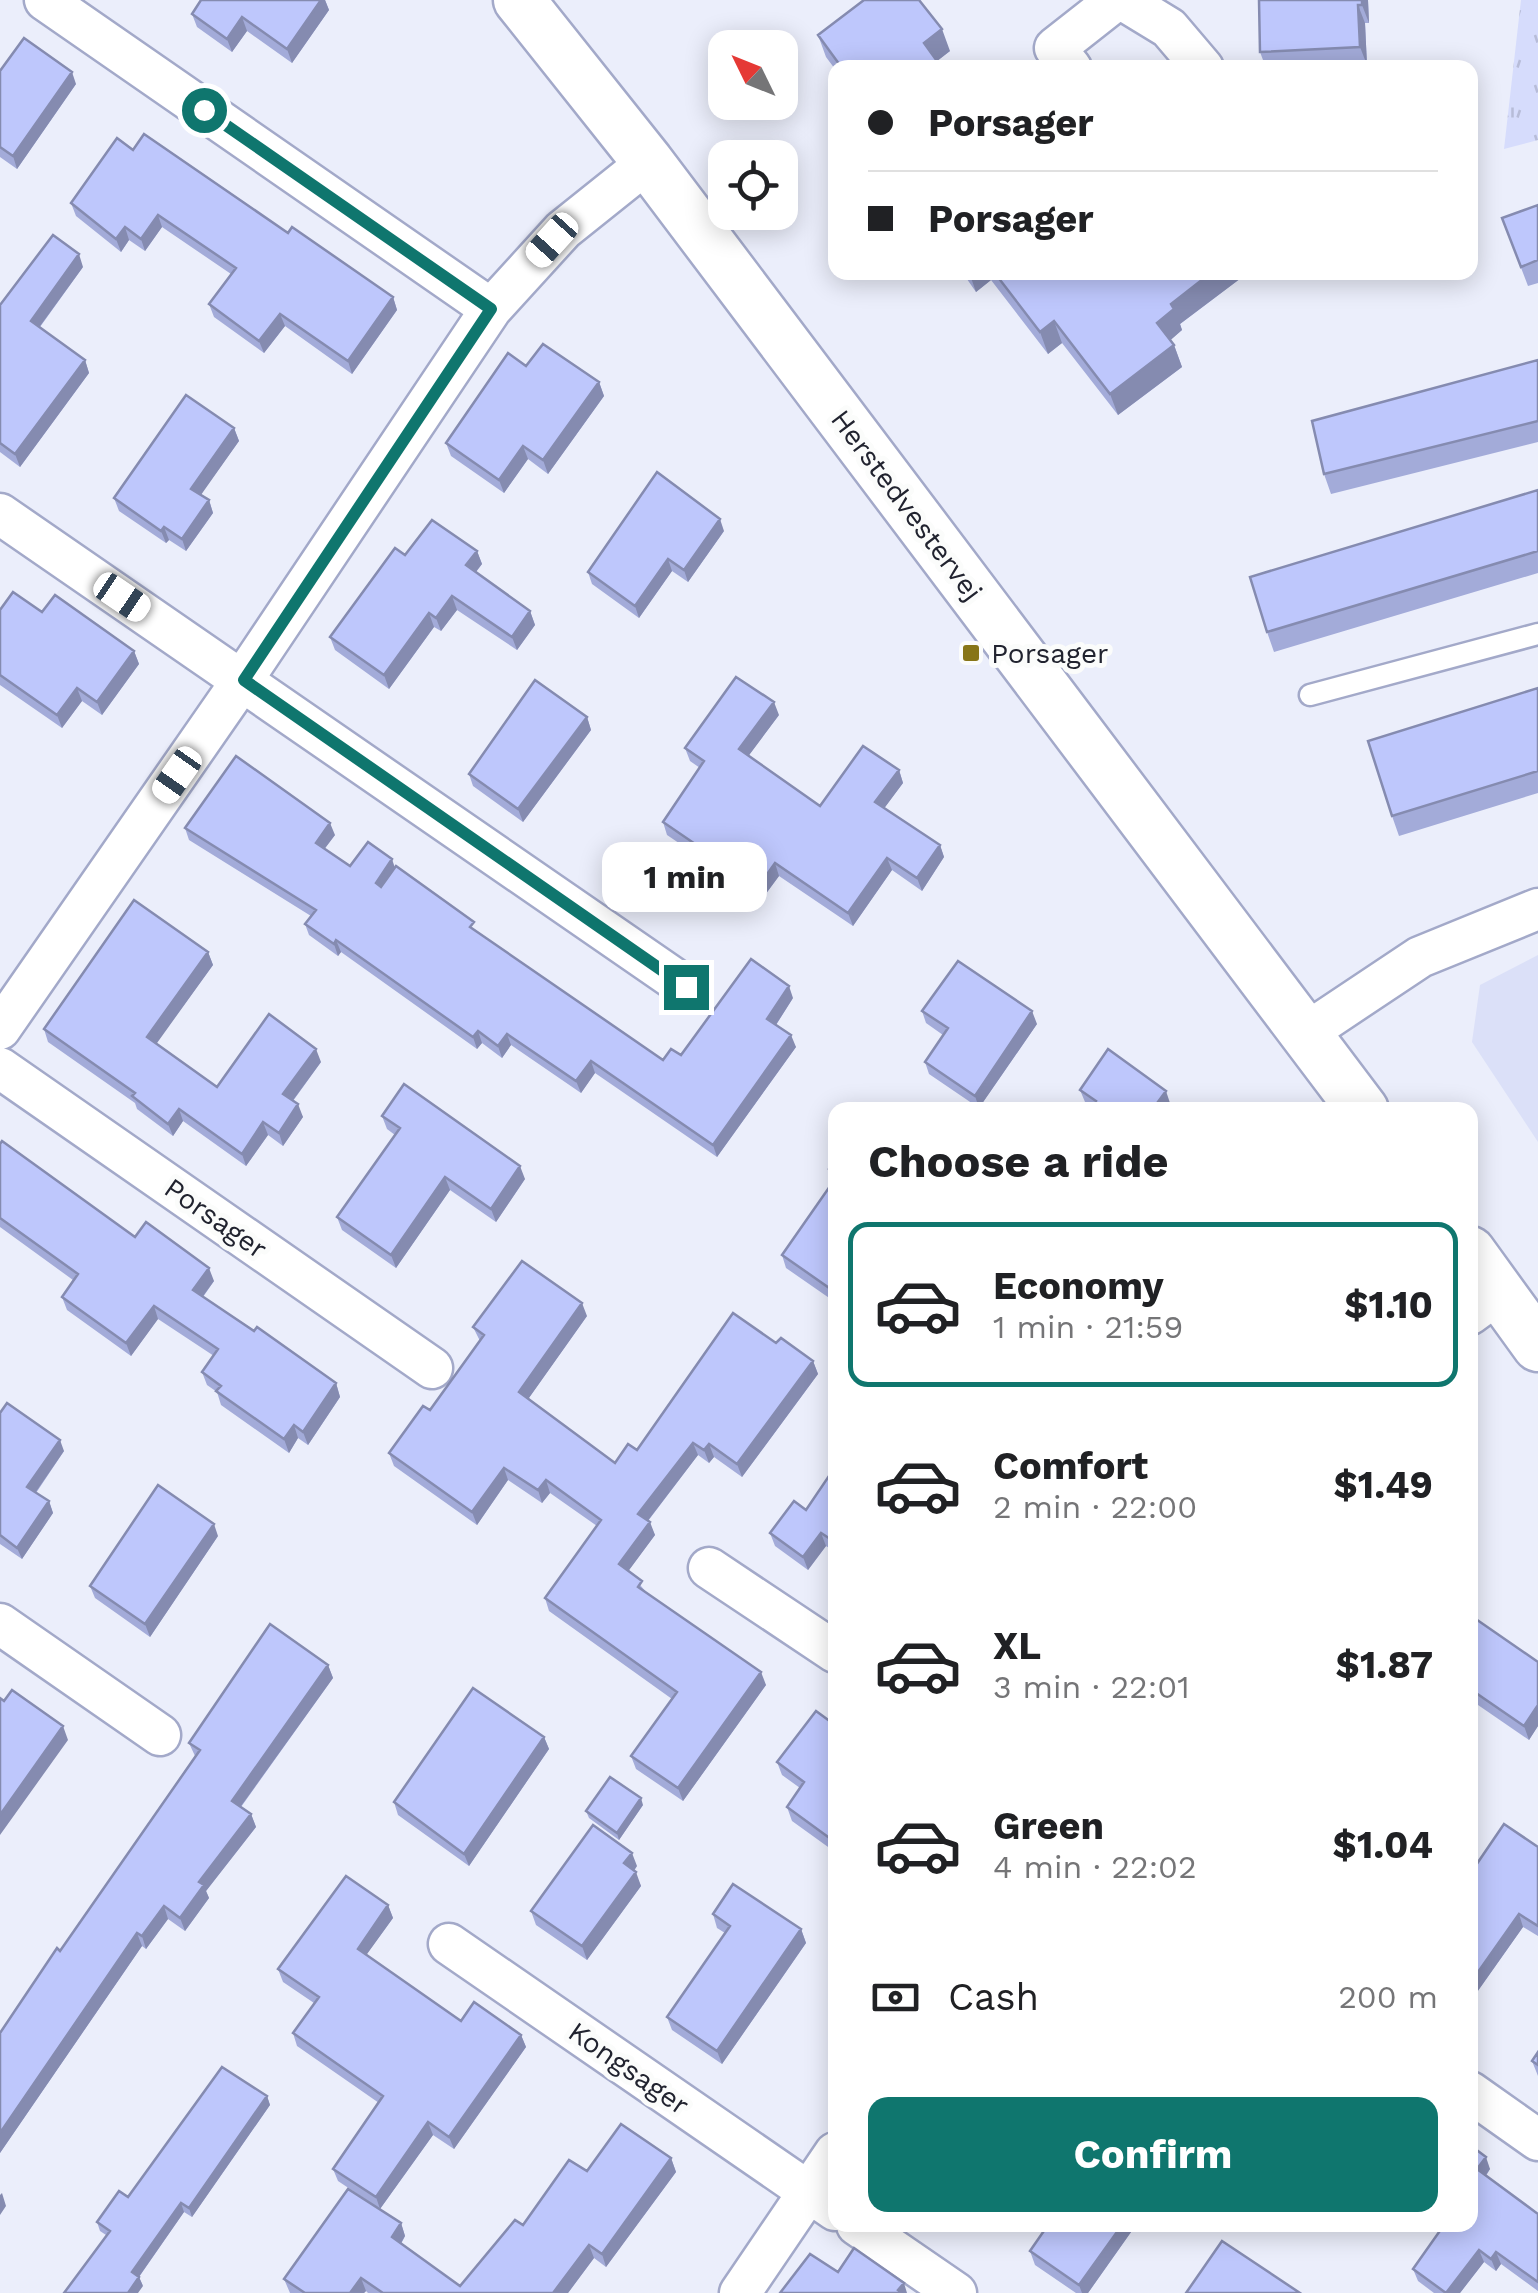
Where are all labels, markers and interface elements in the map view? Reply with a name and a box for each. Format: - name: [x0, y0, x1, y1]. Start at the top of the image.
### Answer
- north arrow: [708, 30, 798, 120]
- map controls: [708, 30, 798, 230]
- route start: [182, 88, 227, 133]
- text: Porsager: [928, 101, 1094, 145]
- button: locate: [708, 140, 798, 230]
- text: Porsager: [928, 197, 1094, 241]
- car: [521, 208, 583, 272]
- street label: Herstedvestervej: [824, 403, 989, 607]
- car: [89, 568, 155, 626]
- place label: Porsager: [991, 637, 1109, 670]
- marker: Porsager: [960, 642, 982, 664]
- car: [148, 742, 206, 808]
- callout: 1 min: [604, 842, 768, 912]
- text: 1 min: [643, 858, 726, 896]
- route end: [664, 965, 709, 1010]
- text: Choose a ride: [868, 1135, 1168, 1188]
- street label: Porsager: [158, 1171, 273, 1266]
- icon: car: [873, 1260, 963, 1350]
- text: Economy: [993, 1264, 1164, 1308]
- text: $1.10: [1344, 1283, 1433, 1327]
- text: 1 min · 21:59: [993, 1308, 1183, 1346]
- icon: car: [873, 1440, 963, 1530]
- text: Comfort: [993, 1444, 1148, 1488]
- text: $1.49: [1333, 1463, 1433, 1507]
- text: 2 min · 22:00: [993, 1488, 1197, 1526]
- icon: car: [873, 1620, 963, 1710]
- text: XL: [993, 1624, 1041, 1668]
- text: $1.87: [1336, 1643, 1433, 1687]
- text: 3 min · 22:01: [993, 1668, 1190, 1706]
- icon: car: [873, 1800, 963, 1890]
- text: Green: [993, 1804, 1104, 1848]
- text: $1.04: [1333, 1823, 1433, 1867]
- text: 4 min · 22:02: [993, 1848, 1197, 1886]
- icon: cash: [868, 1970, 923, 2025]
- text: Cash: [948, 1975, 1039, 2019]
- text: 200 m: [1338, 1978, 1438, 2016]
- street label: Kongsager: [562, 2015, 695, 2122]
- button: Confirm: [868, 2097, 1438, 2212]

